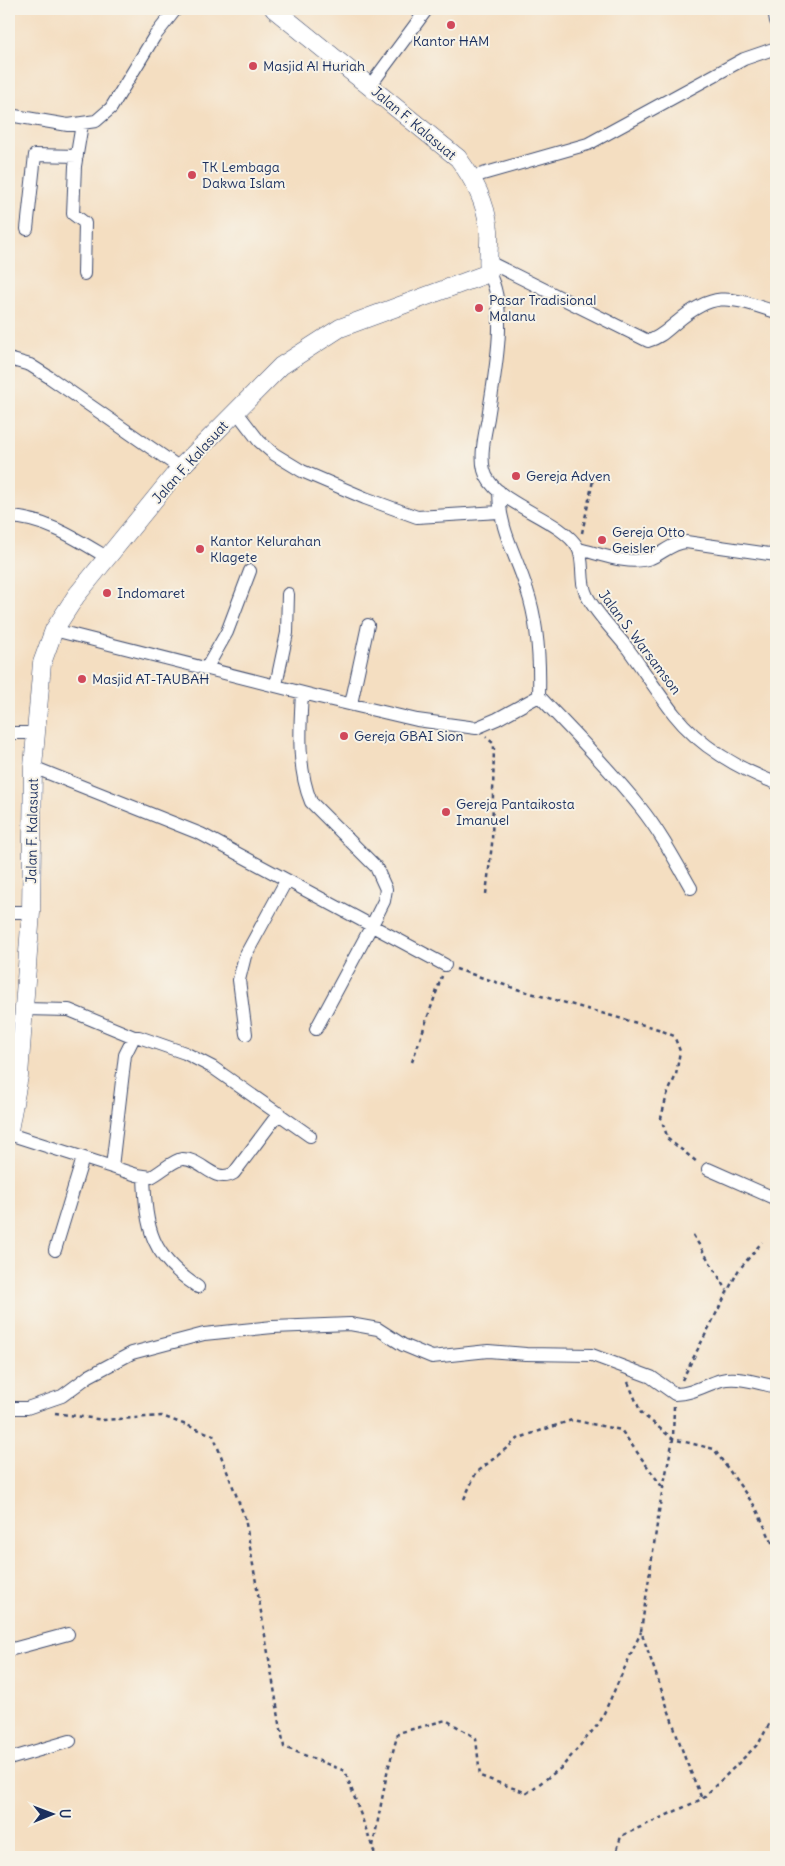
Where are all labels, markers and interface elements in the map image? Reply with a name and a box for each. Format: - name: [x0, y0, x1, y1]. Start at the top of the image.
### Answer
- marker: Kantor HAM: [445, 19, 457, 31]
- place label: Kantor HAM: [413, 32, 489, 50]
- place label: Masjid Al Huriah: [263, 57, 365, 75]
- marker: Masjid Al Huriah: [247, 60, 259, 72]
- street label: Jalan F. Kalasuat: [368, 82, 460, 164]
- place label: TK Lembaga Dakwa Islam: [202, 158, 285, 192]
- marker: TK Lembaga Dakwa Islam: [186, 169, 198, 181]
- place label: Pasar Tradisional Malanu: [489, 291, 596, 325]
- marker: Pasar Tradisional Malanu: [473, 302, 485, 314]
- street label: Jalan F. Kalasuat: [148, 417, 232, 507]
- place label: Gereja Adven: [526, 467, 611, 485]
- marker: Gereja Adven: [510, 470, 522, 482]
- place label: Gereja Otto Geisler: [612, 523, 685, 557]
- place label: Kantor Kelurahan Klagete: [210, 532, 321, 566]
- marker: Gereja Otto Geisler: [596, 534, 608, 546]
- marker: Kantor Kelurahan Klagete: [194, 543, 206, 555]
- place label: Indomaret: [117, 584, 185, 602]
- street label: Jalan S. Warsamson: [595, 586, 685, 698]
- marker: Indomaret: [101, 587, 113, 599]
- place label: Masjid AT-TAUBAH: [92, 670, 209, 688]
- marker: Masjid AT-TAUBAH: [76, 673, 88, 685]
- place label: Gereja GBAI Sion: [354, 727, 464, 745]
- marker: Gereja GBAI Sion: [338, 730, 350, 742]
- street label: Jalan F. Kalasuat: [22, 778, 42, 884]
- place label: Gereja Pantaikosta Imanuel: [456, 795, 575, 829]
- marker: Gereja Pantaikosta Imanuel: [440, 806, 452, 818]
- north arrow: [28, 1788, 78, 1838]
- text: U: [56, 1809, 74, 1819]

